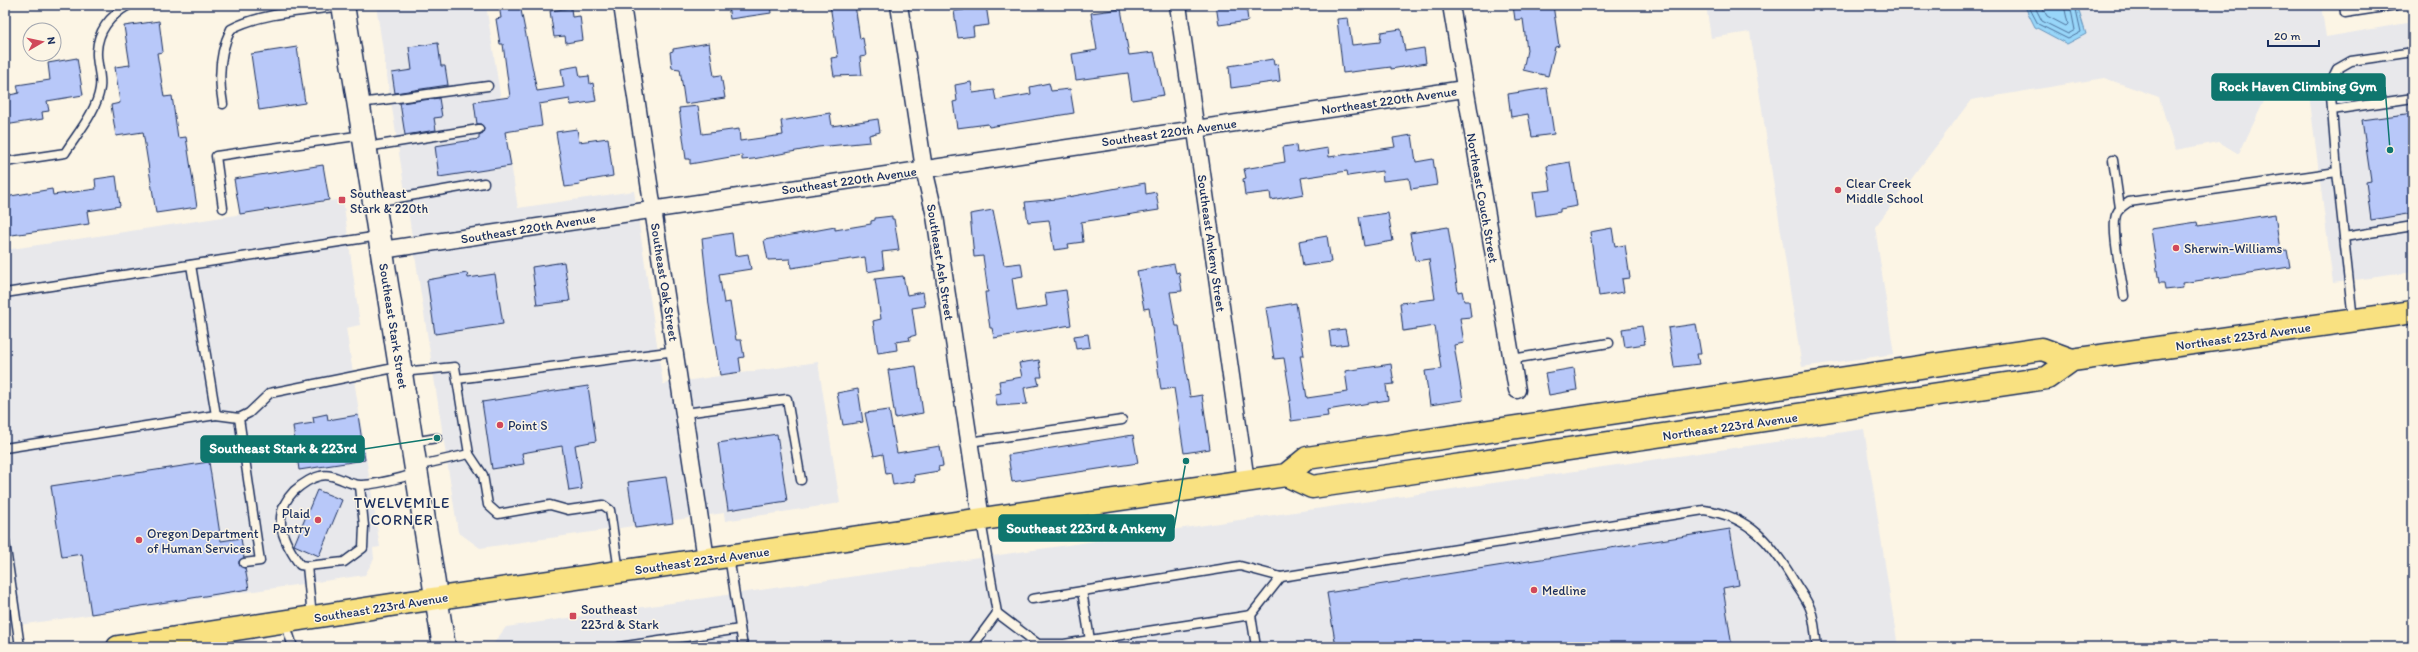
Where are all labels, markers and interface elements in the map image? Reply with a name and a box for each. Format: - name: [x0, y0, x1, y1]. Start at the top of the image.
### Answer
- north arrow: [22, 22, 62, 62]
- scale bar: [2268, 22, 2319, 48]
- text: 20 m: [2274, 29, 2301, 43]
- text: N: [44, 36, 58, 45]
- callout: Rock Haven Climbing Gym: [2212, 74, 2385, 100]
- text: Rock Haven Climbing Gym: [2219, 78, 2378, 95]
- street label: Northeast 220th Avenue: [1320, 84, 1458, 117]
- street label: Southeast 220th Avenue: [1101, 116, 1238, 149]
- street label: Northeast Couch Street: [1464, 132, 1501, 264]
- street label: Southeast 220th Avenue: [781, 164, 918, 197]
- street label: Southeast Ankeny Street: [1194, 173, 1229, 313]
- place label: Clear Creek Middle School: [1846, 176, 1924, 206]
- marker: Clear Creek Middle School: [1833, 185, 1843, 195]
- place label: Southeast Stark & 220th: [350, 186, 428, 216]
- marker: Southeast Stark & 220th: [337, 195, 347, 205]
- street label: Southeast Ash Street: [924, 203, 957, 321]
- street label: Southeast 220th Avenue: [460, 210, 597, 247]
- street label: Southeast Oak Street: [648, 222, 681, 342]
- place label: Sherwin-Williams: [2184, 241, 2283, 256]
- marker: Sherwin-Williams: [2171, 243, 2181, 253]
- street label: Southeast Stark Street: [376, 262, 411, 390]
- street label: Northeast 223rd Avenue: [2175, 320, 2312, 353]
- street label: Northeast 223rd Avenue: [1662, 410, 1799, 443]
- place label: Point S: [508, 418, 547, 433]
- marker: Point S: [495, 420, 505, 430]
- callout: Southeast Stark & 223rd: [201, 436, 364, 462]
- text: Southeast Stark & 223rd: [209, 440, 357, 457]
- district label: TWELVEMILE CORNER: [354, 494, 450, 529]
- place label: Plaid Pantry: [273, 506, 310, 536]
- marker: Plaid Pantry: [313, 515, 323, 525]
- callout: Southeast 223rd & Ankeny: [999, 515, 1174, 541]
- text: Southeast 223rd & Ankeny: [1006, 520, 1166, 537]
- place label: Oregon Department of Human Services: [147, 526, 259, 556]
- marker: Oregon Department of Human Services: [134, 535, 144, 545]
- street label: Southeast 223rd Avenue: [634, 544, 770, 577]
- place label: Medline: [1542, 583, 1586, 598]
- marker: Medline: [1529, 585, 1539, 595]
- street label: Southeast 223rd Avenue: [313, 589, 449, 626]
- place label: Southeast 223rd & Stark: [581, 602, 659, 632]
- marker: Southeast 223rd & Stark: [568, 611, 578, 621]

